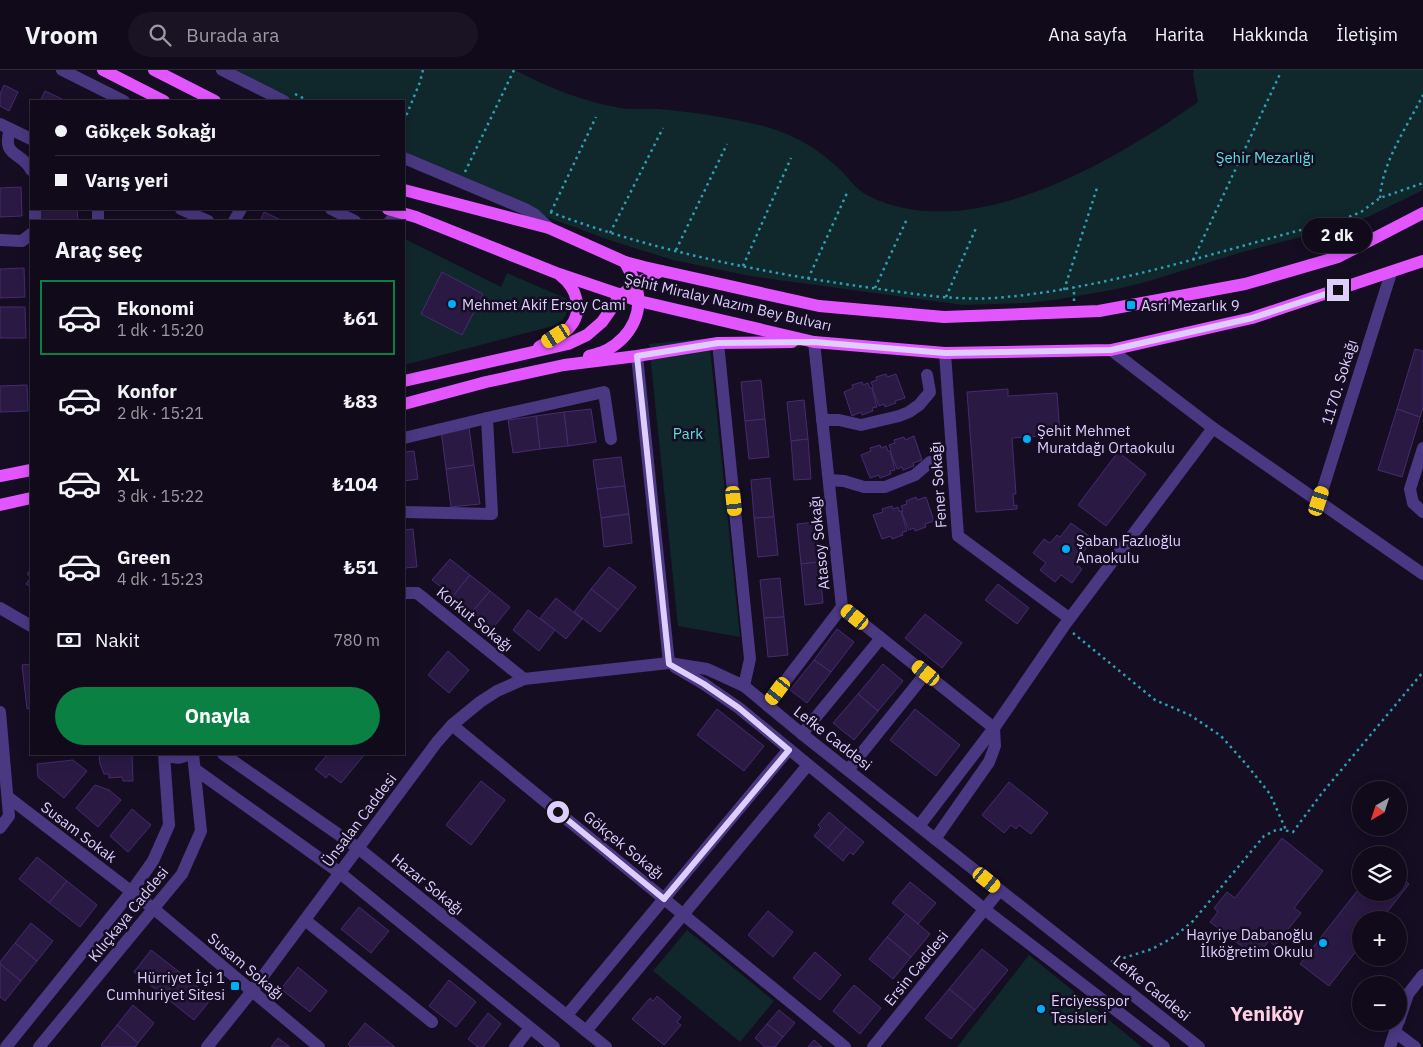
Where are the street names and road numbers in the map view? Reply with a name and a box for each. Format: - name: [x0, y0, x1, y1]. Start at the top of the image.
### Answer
- street label: Şehit Miralay Nazım Bey Bulvarı: [623, 269, 833, 335]
- street label: 1170. Sokağı: [1317, 337, 1361, 427]
- street label: Fener Sokağı: [925, 441, 951, 529]
- street label: Atasoy Sokağı: [805, 495, 833, 591]
- street label: Korkut Sokağı: [433, 582, 517, 656]
- street label: Lefke Caddesi: [790, 702, 876, 774]
- street label: Ünsalan Caddesi: [318, 769, 400, 871]
- street label: Susam Sokak: [37, 797, 121, 867]
- street label: Gökçek Sokağı: [580, 807, 668, 883]
- street label: Hazar Sokağı: [388, 849, 468, 919]
- street label: Kılıçkaya Caddesi: [84, 863, 172, 965]
- street label: Ersin Caddesi: [880, 927, 952, 1009]
- street label: Susam Sokağı: [204, 929, 288, 1003]
- street label: Lefke Caddesi: [1110, 951, 1194, 1025]

